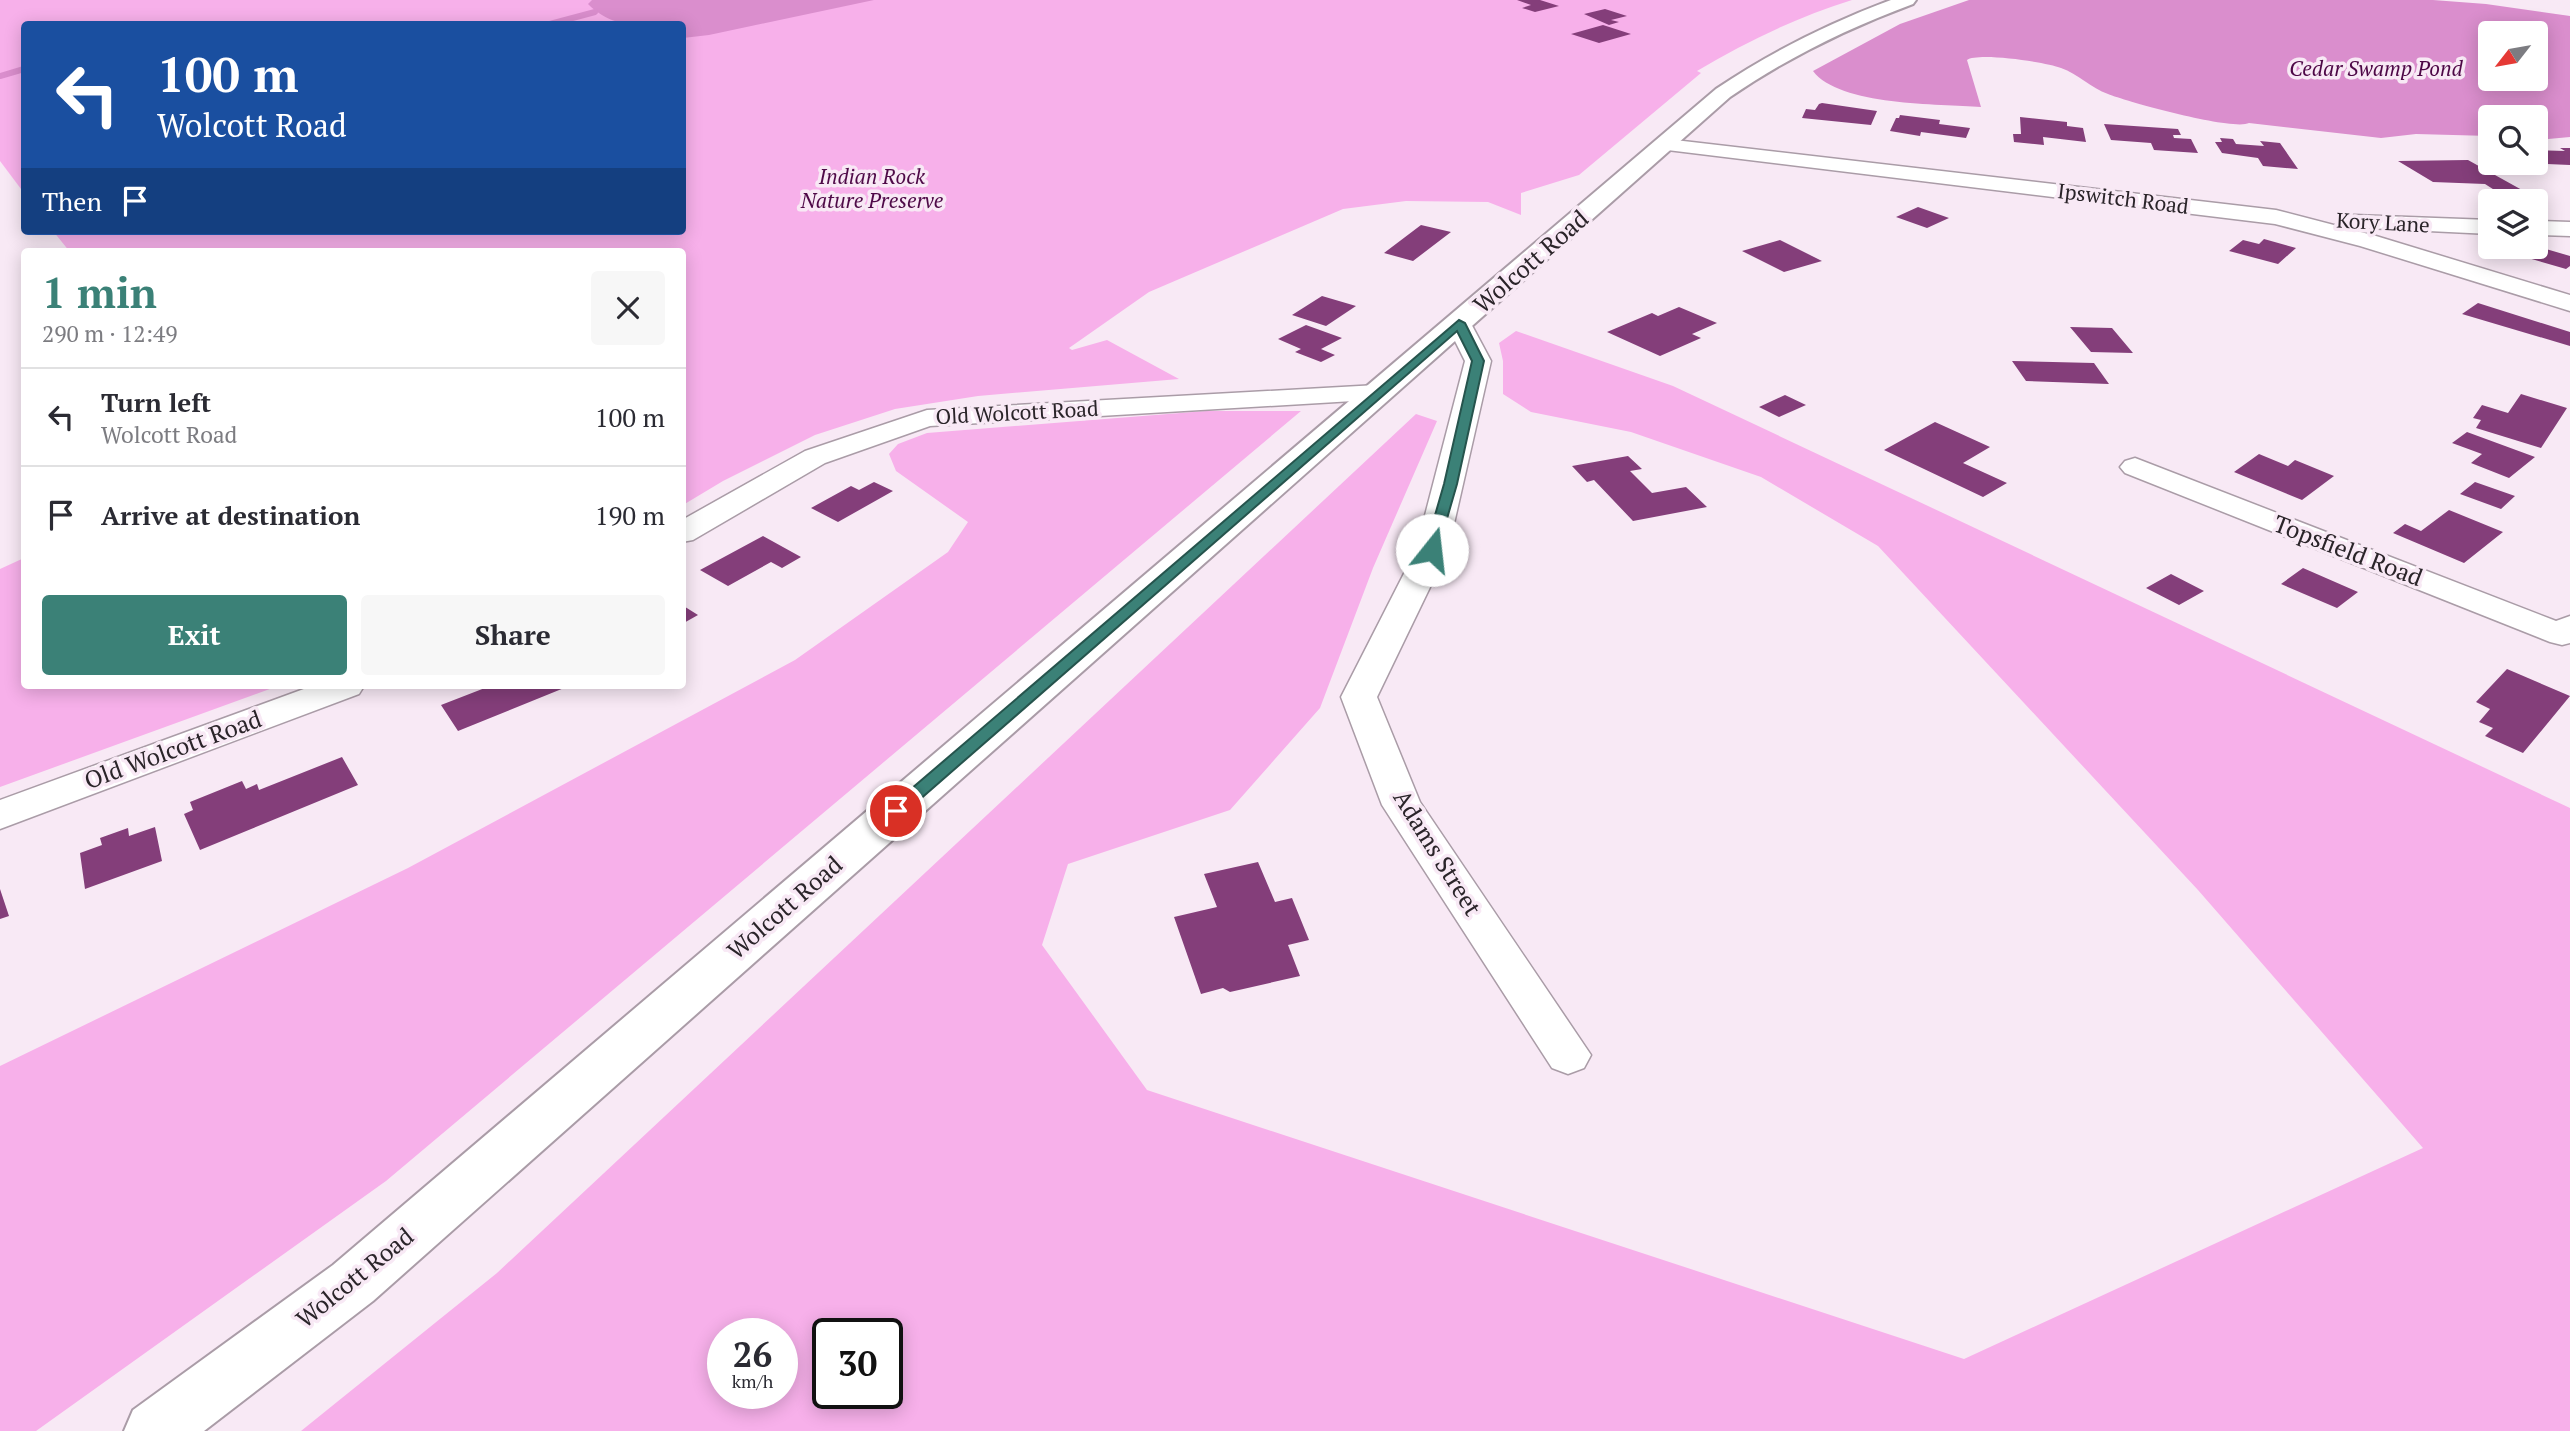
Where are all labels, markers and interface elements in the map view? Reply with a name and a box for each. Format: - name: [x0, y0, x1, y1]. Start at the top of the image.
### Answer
- north arrow: [2478, 21, 2548, 91]
- map controls: [2478, 21, 2548, 259]
- text: 100 m: [157, 41, 299, 106]
- icon: left: [42, 49, 133, 140]
- water label: Cedar Swamp Pond: [2289, 54, 2464, 82]
- text: Wolcott Road: [157, 104, 347, 146]
- button: search: [2478, 105, 2548, 175]
- park label: Indian Rock Nature Preserve: [800, 162, 944, 214]
- street label: Ipswitch Road: [2056, 176, 2191, 220]
- icon: arrive: [116, 182, 154, 220]
- text: Then: [42, 184, 102, 218]
- button: layers: [2478, 189, 2548, 259]
- street label: Wolcott Road: [1466, 202, 1595, 320]
- street label: Kory Lane: [2336, 206, 2430, 238]
- text: 1 min: [42, 264, 157, 320]
- button: close: [591, 271, 665, 345]
- text: 290 m · 12:49: [42, 318, 177, 349]
- text: Turn left: [101, 385, 211, 419]
- street label: Old Wolcott Road: [935, 394, 1099, 430]
- icon: left: [42, 398, 80, 436]
- text: 100 m: [595, 400, 665, 434]
- text: Wolcott Road: [101, 419, 237, 450]
- icon: arrive: [42, 496, 80, 534]
- text: Arrive at destination: [101, 498, 360, 532]
- text: 190 m: [595, 498, 665, 532]
- street label: Topsfield Road: [2269, 507, 2427, 593]
- position arrow: [1395, 513, 1469, 587]
- button: Exit: [42, 595, 347, 675]
- button: Share: [361, 595, 665, 675]
- street label: Old Wolcott Road: [80, 702, 266, 796]
- pin: [866, 781, 926, 841]
- street label: Adams Street: [1386, 783, 1489, 922]
- icon: arrive: [877, 792, 915, 830]
- street label: Wolcott Road: [720, 848, 849, 966]
- street label: Wolcott Road: [289, 1220, 420, 1334]
- speed limit sign: 30: [812, 1318, 903, 1409]
- text: 26: [733, 1331, 772, 1377]
- text: km/h: [732, 1369, 773, 1393]

